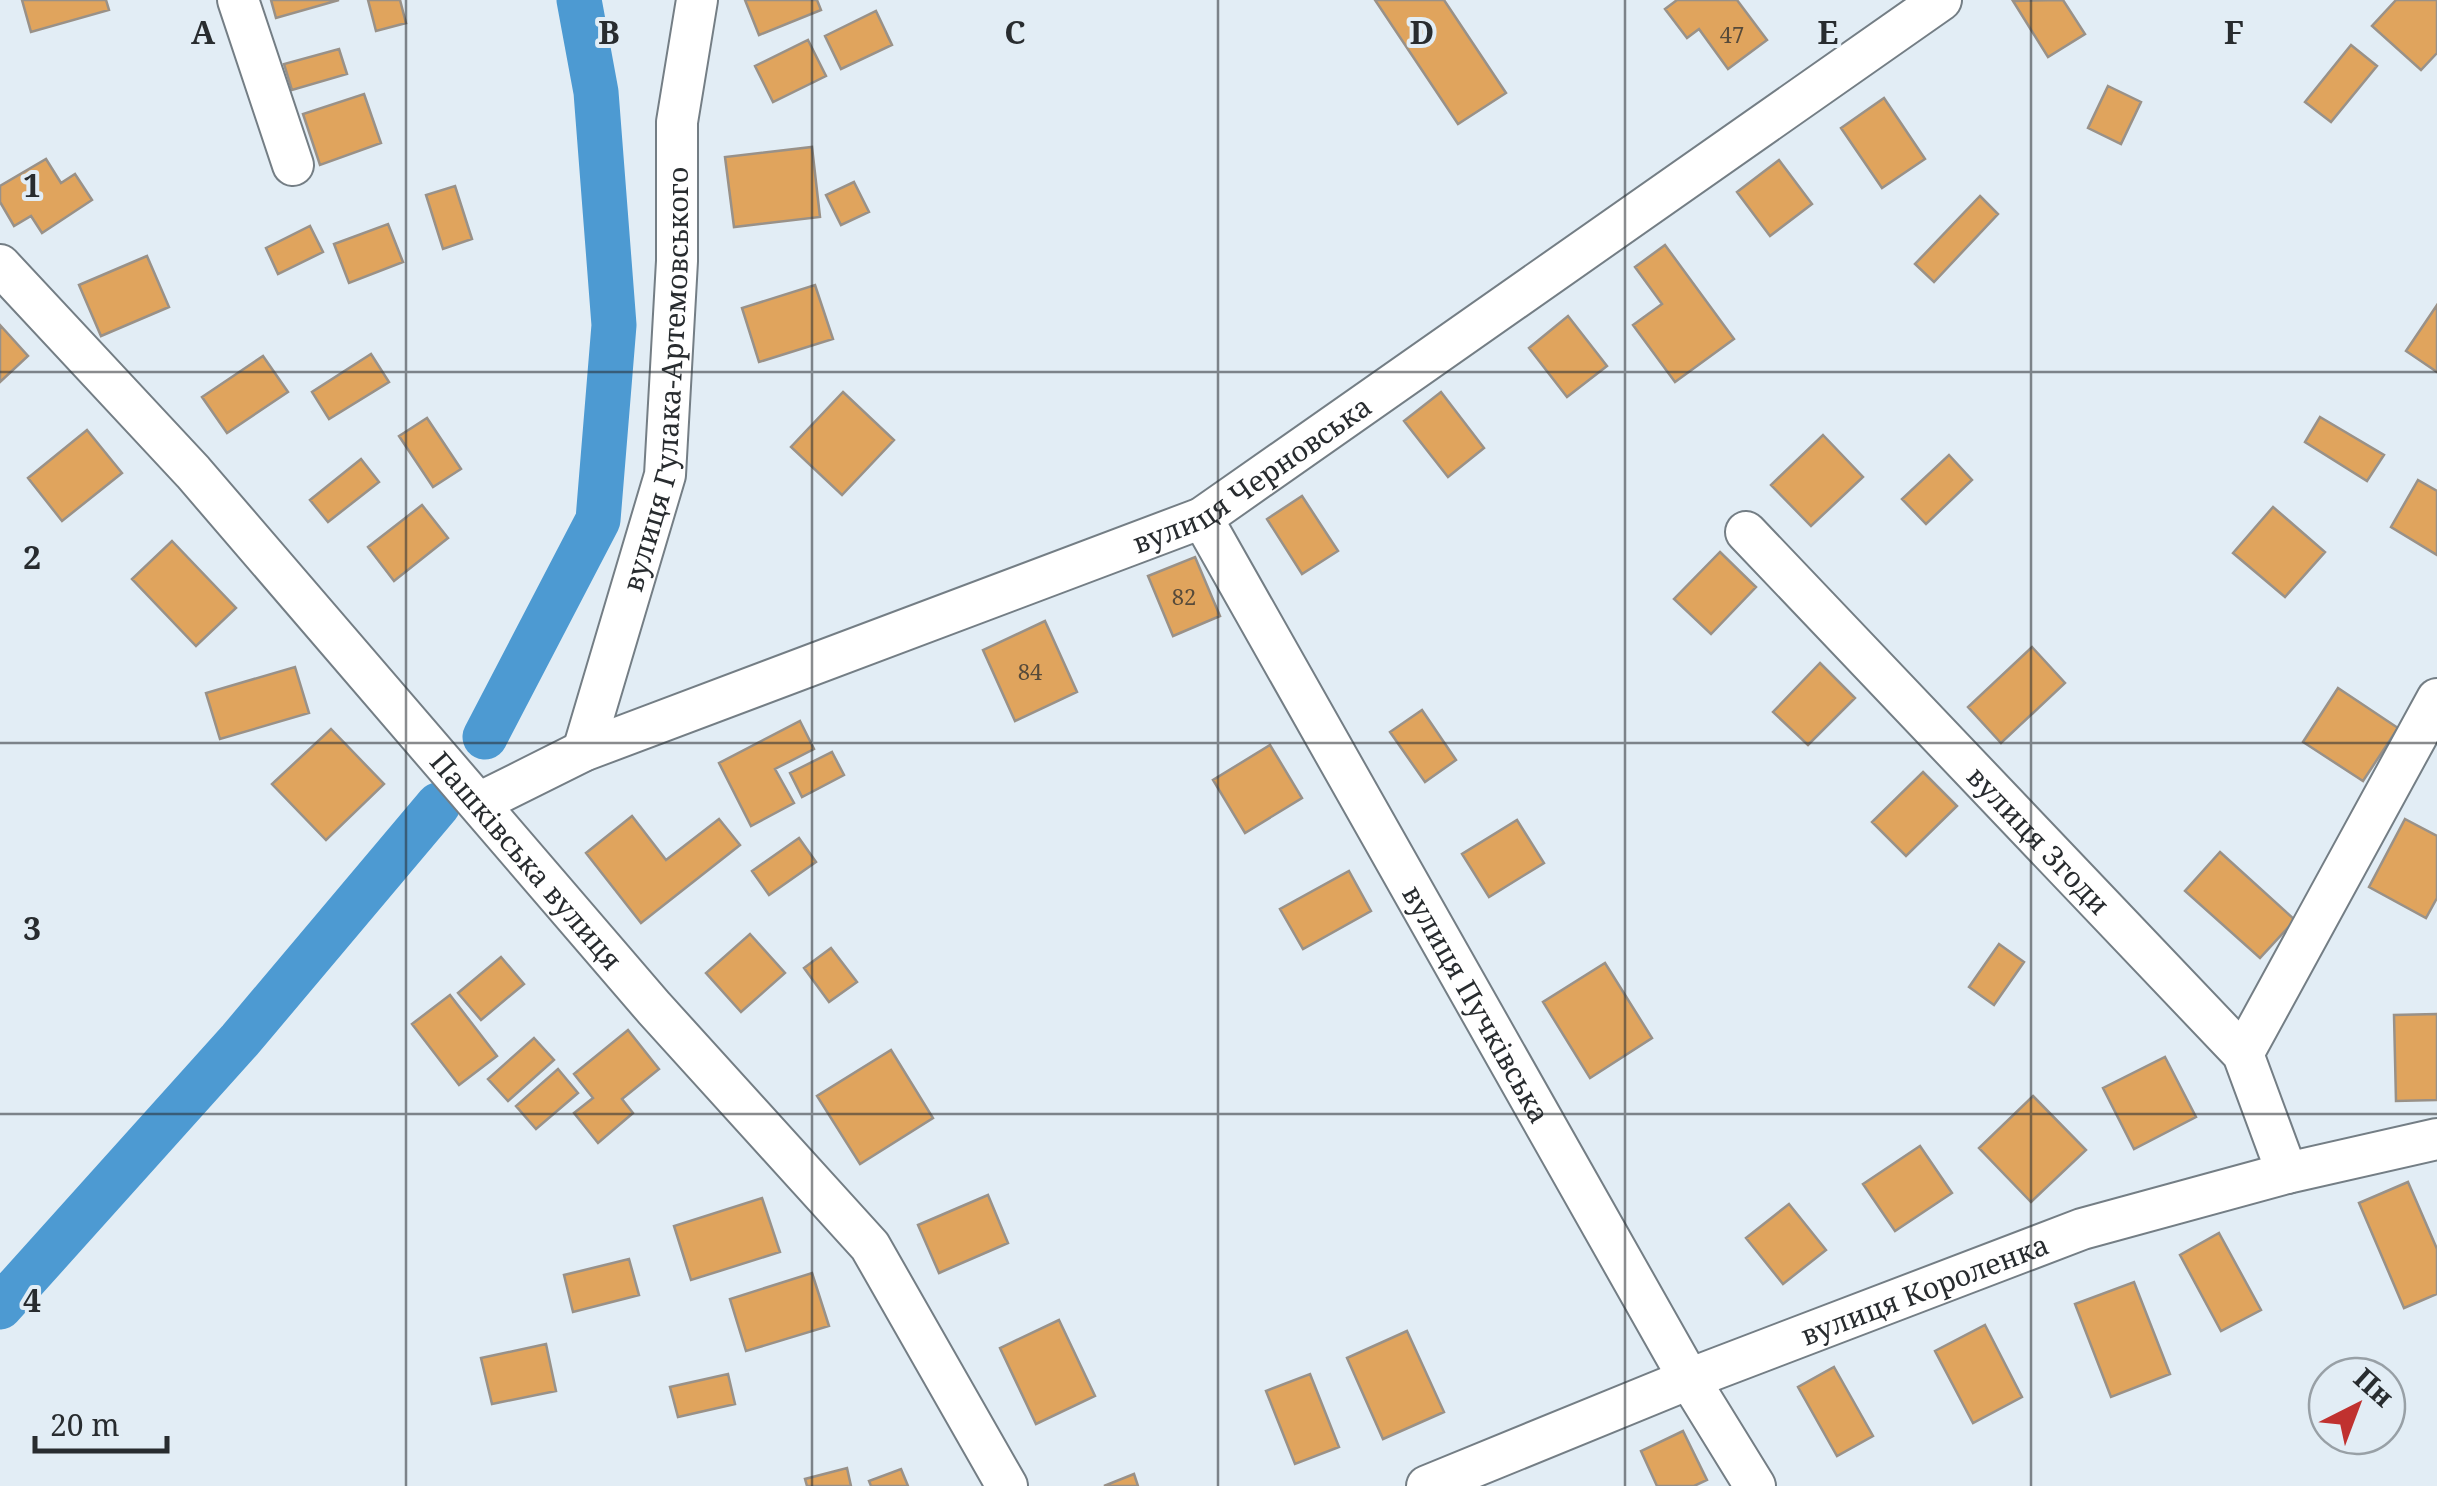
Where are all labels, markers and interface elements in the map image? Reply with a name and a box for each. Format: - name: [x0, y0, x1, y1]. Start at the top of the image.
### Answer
- text: A: [191, 10, 216, 53]
- text: B: [598, 10, 620, 53]
- text: C: [1004, 10, 1026, 53]
- text: D: [1410, 10, 1434, 53]
- text: E: [1818, 10, 1838, 53]
- text: F: [2224, 10, 2244, 53]
- house number: 47: [1720, 19, 1744, 49]
- text: 1: [23, 163, 41, 206]
- street label: вулиця Гулака-Артемовського: [613, 167, 696, 596]
- street label: вулиця Черновська: [1127, 386, 1378, 561]
- text: 2: [23, 535, 41, 578]
- house number: 82: [1172, 581, 1196, 611]
- house number: 84: [1018, 656, 1042, 686]
- street label: Пашківська вулиця: [422, 743, 631, 977]
- street label: вулиця Згоди: [1959, 757, 2119, 922]
- street label: вулиця Пучківська: [1394, 878, 1559, 1130]
- text: 3: [23, 906, 41, 949]
- street label: вулиця Короленка: [1795, 1225, 2054, 1354]
- text: 4: [23, 1278, 41, 1321]
- north arrow: [2307, 1356, 2407, 1456]
- text: Пн: [2346, 1359, 2403, 1415]
- scale bar: [35, 1391, 168, 1453]
- text: 20 m: [50, 1404, 120, 1445]

